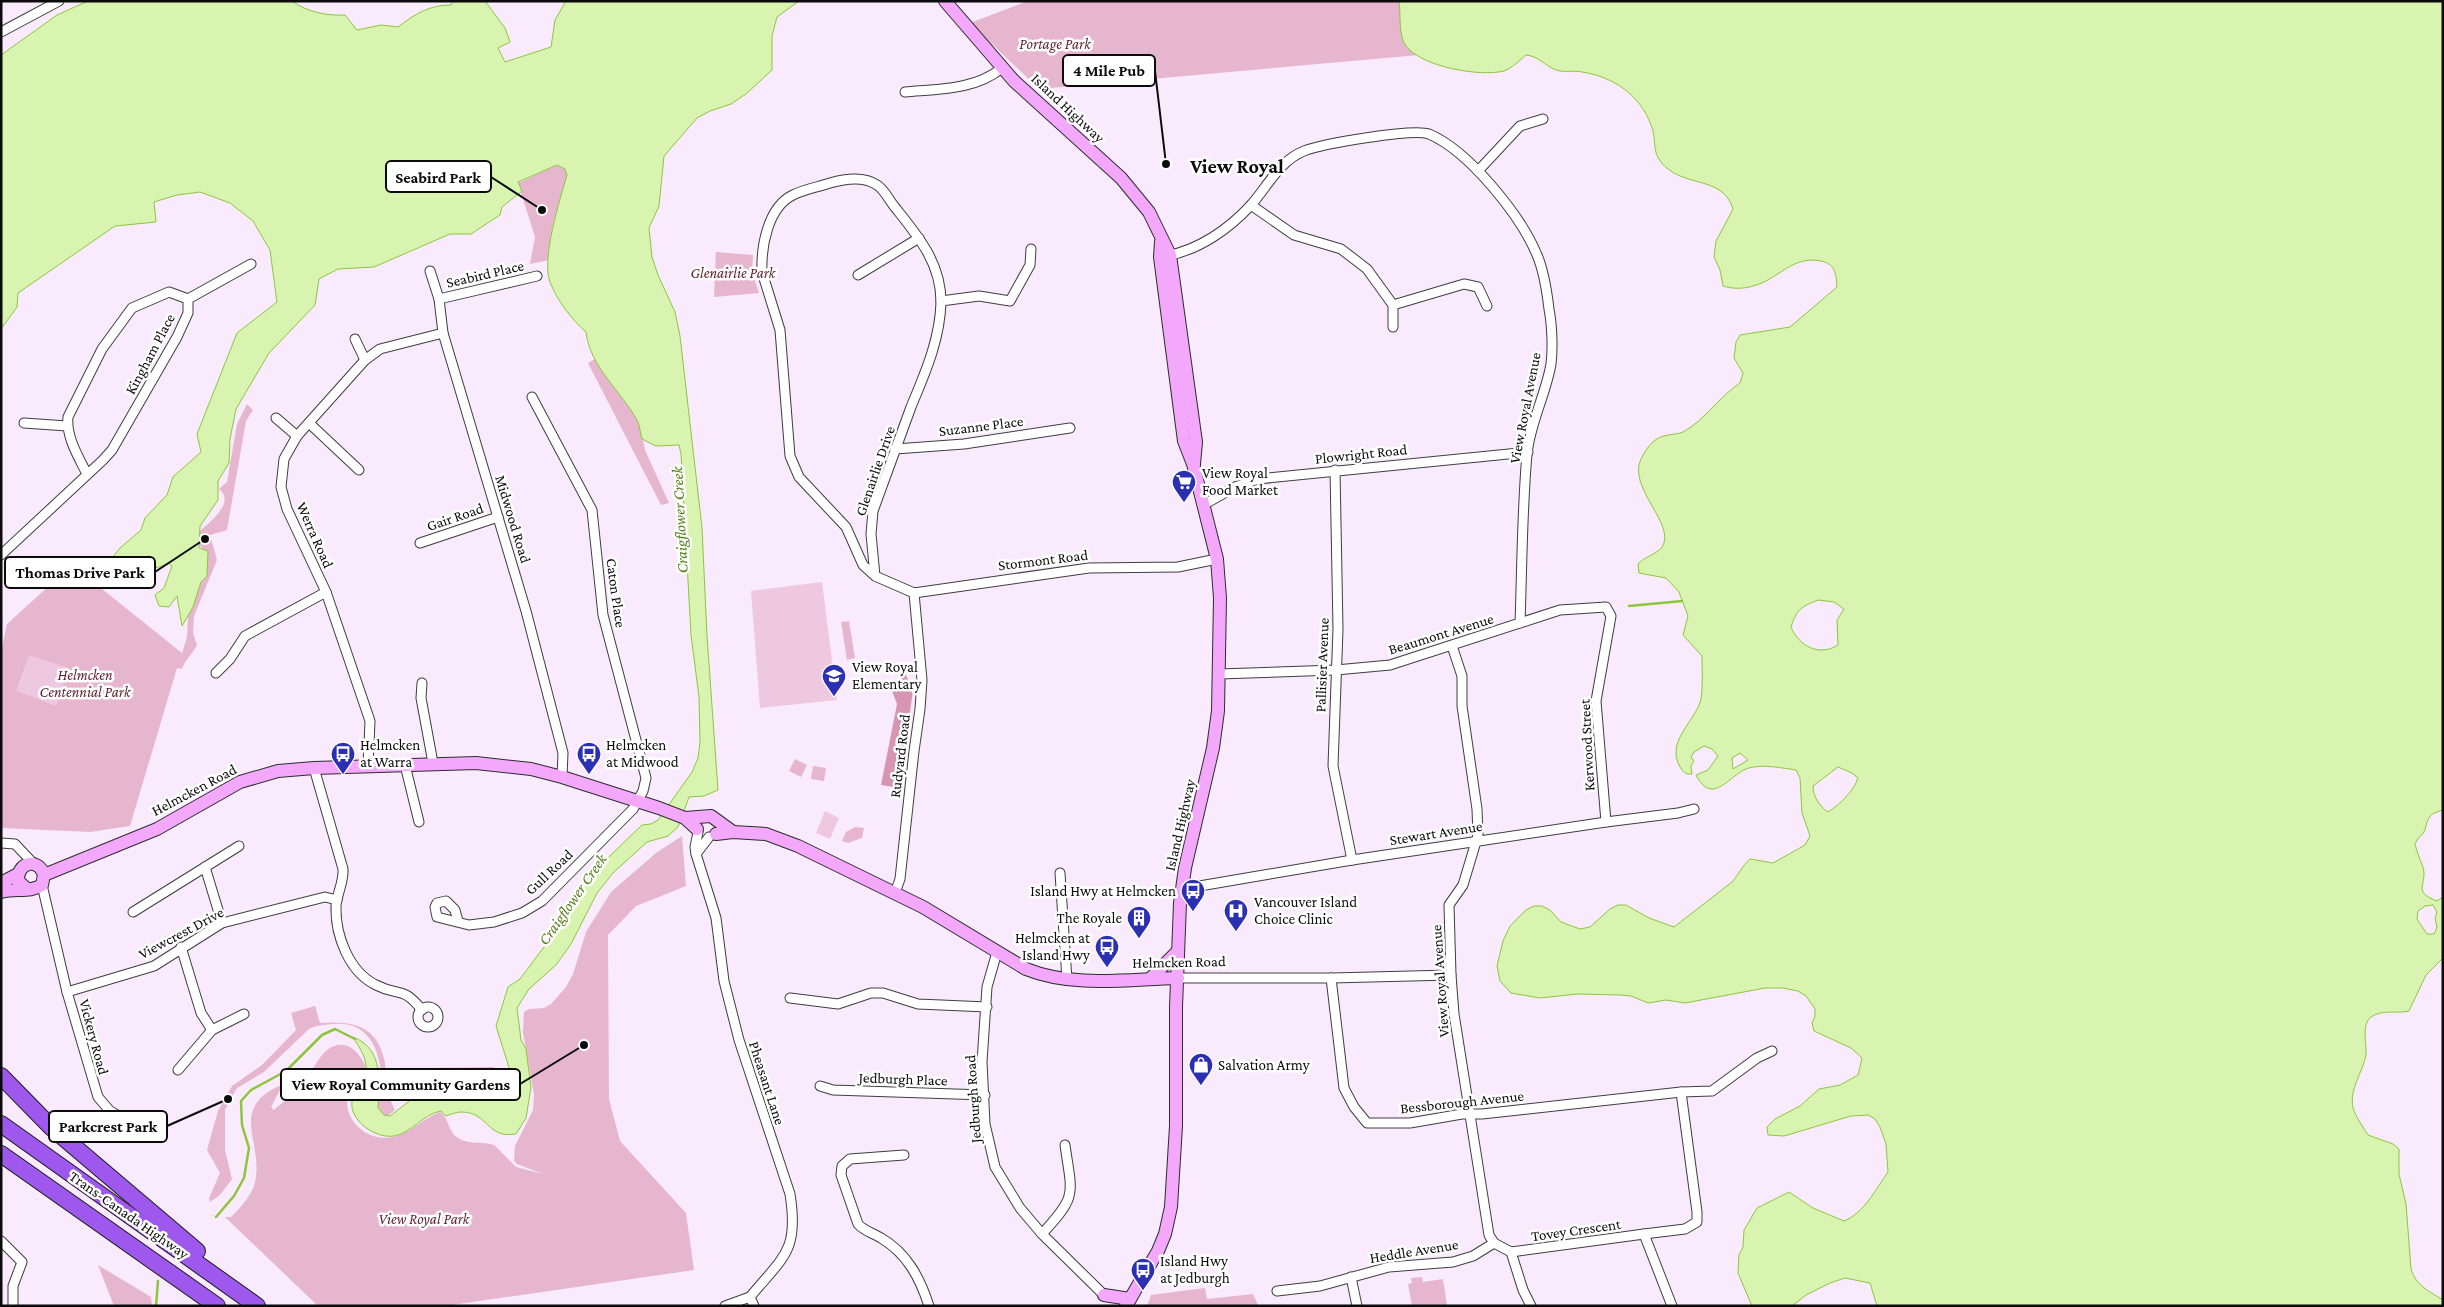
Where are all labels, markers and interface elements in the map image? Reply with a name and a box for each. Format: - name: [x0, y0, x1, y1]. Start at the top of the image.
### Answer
- park label: Portage Park: [1019, 36, 1092, 53]
- callout: 4 Mile Pub: [1063, 55, 1155, 86]
- text: 4 Mile Pub: [1073, 62, 1145, 79]
- street label: Island Highway: [1028, 70, 1108, 147]
- district label: View Royal: [1189, 155, 1284, 177]
- callout: Seabird Park: [386, 161, 491, 192]
- text: Seabird Park: [395, 169, 481, 186]
- street label: Seabird Place: [445, 257, 526, 291]
- park label: Glenairlie Park: [691, 265, 777, 281]
- street label: Kingham Place: [122, 311, 179, 397]
- street label: View Royal Avenue: [1506, 351, 1545, 465]
- street label: Suzanne Place: [938, 413, 1025, 439]
- street label: Glenairlie Drive: [852, 424, 898, 518]
- street label: Plowright Road: [1314, 441, 1408, 468]
- water label: Craigflower Creek: [668, 465, 692, 574]
- place label: View Royal Food Market: [1202, 465, 1279, 498]
- supermarket icon: View Royal Food Market: [1171, 469, 1197, 503]
- street label: Midwood Road: [492, 473, 534, 565]
- street label: Werra Road: [293, 500, 337, 570]
- street label: Gair Road: [425, 500, 486, 534]
- street label: Stormont Road: [997, 547, 1089, 573]
- callout: Thomas Drive Park: [5, 557, 155, 588]
- street label: Caton Place: [603, 557, 629, 629]
- text: Thomas Drive Park: [15, 564, 145, 581]
- street label: Beaumont Avenue: [1386, 610, 1496, 658]
- street label: Pallisier Avenue: [1312, 617, 1332, 713]
- place label: View Royal Elementary: [852, 659, 922, 693]
- school or university icon: View Royal Elementary: [821, 663, 847, 697]
- park label: Helmcken Centennial Park: [40, 667, 132, 700]
- street label: Kerwood Street: [1577, 698, 1597, 791]
- street label: Rudyard Road: [887, 713, 914, 799]
- place label: Helmcken at Warra: [360, 737, 420, 770]
- place label: Helmcken at Midwood: [606, 737, 679, 770]
- bus stop icon: Helmcken at Warra: [330, 741, 356, 775]
- bus stop icon: Helmcken at Midwood: [576, 741, 602, 775]
- street label: Helmcken Road: [149, 761, 239, 819]
- street label: Island Highway: [1162, 777, 1199, 873]
- street label: Stewart Avenue: [1389, 818, 1484, 848]
- street label: Gull Road: [522, 846, 576, 898]
- water label: Craigflower Creek: [535, 850, 611, 949]
- bus stop icon: Island Hwy at Helmcken: [1180, 878, 1206, 912]
- place label: Island Hwy at Helmcken: [1030, 883, 1176, 900]
- place label: Vancouver Island Choice Clinic: [1254, 894, 1357, 927]
- hospital icon: Vancouver Island Choice Clinic: [1223, 898, 1249, 932]
- street label: Viewcrest Drive: [136, 904, 227, 962]
- building icon: The Royale: [1126, 905, 1152, 939]
- place label: The Royale: [1057, 910, 1122, 927]
- street label: View Royal Avenue: [1428, 924, 1453, 1038]
- place label: Helmcken at Island Hwy: [1015, 930, 1091, 964]
- bus stop icon: Helmcken at Island Hwy: [1094, 934, 1120, 968]
- street label: Helmcken Road: [1132, 953, 1226, 971]
- street label: Vickery Road: [75, 997, 112, 1077]
- street label: Pheasant Lane: [746, 1039, 788, 1127]
- shop icon: Salvation Army: [1188, 1052, 1214, 1086]
- street label: Jedburgh Road: [962, 1054, 985, 1146]
- place label: Salvation Army: [1218, 1057, 1310, 1074]
- callout: View Royal Community Gardens: [281, 1069, 520, 1100]
- street label: Jedburgh Place: [856, 1069, 948, 1090]
- text: View Royal Community Gardens: [291, 1076, 511, 1093]
- street label: Bessborough Avenue: [1399, 1088, 1525, 1117]
- callout: Parkcrest Park: [49, 1111, 167, 1142]
- text: Parkcrest Park: [59, 1118, 158, 1135]
- street label: Trans-Canada Highway: [66, 1168, 192, 1263]
- park label: View Royal Park: [379, 1211, 471, 1228]
- street label: Tovey Crescent: [1530, 1216, 1623, 1245]
- street label: Heddle Avenue: [1368, 1236, 1460, 1266]
- place label: Island Hwy at Jedburgh: [1160, 1253, 1230, 1287]
- bus stop icon: Island Hwy at Jedburgh: [1130, 1257, 1156, 1291]

